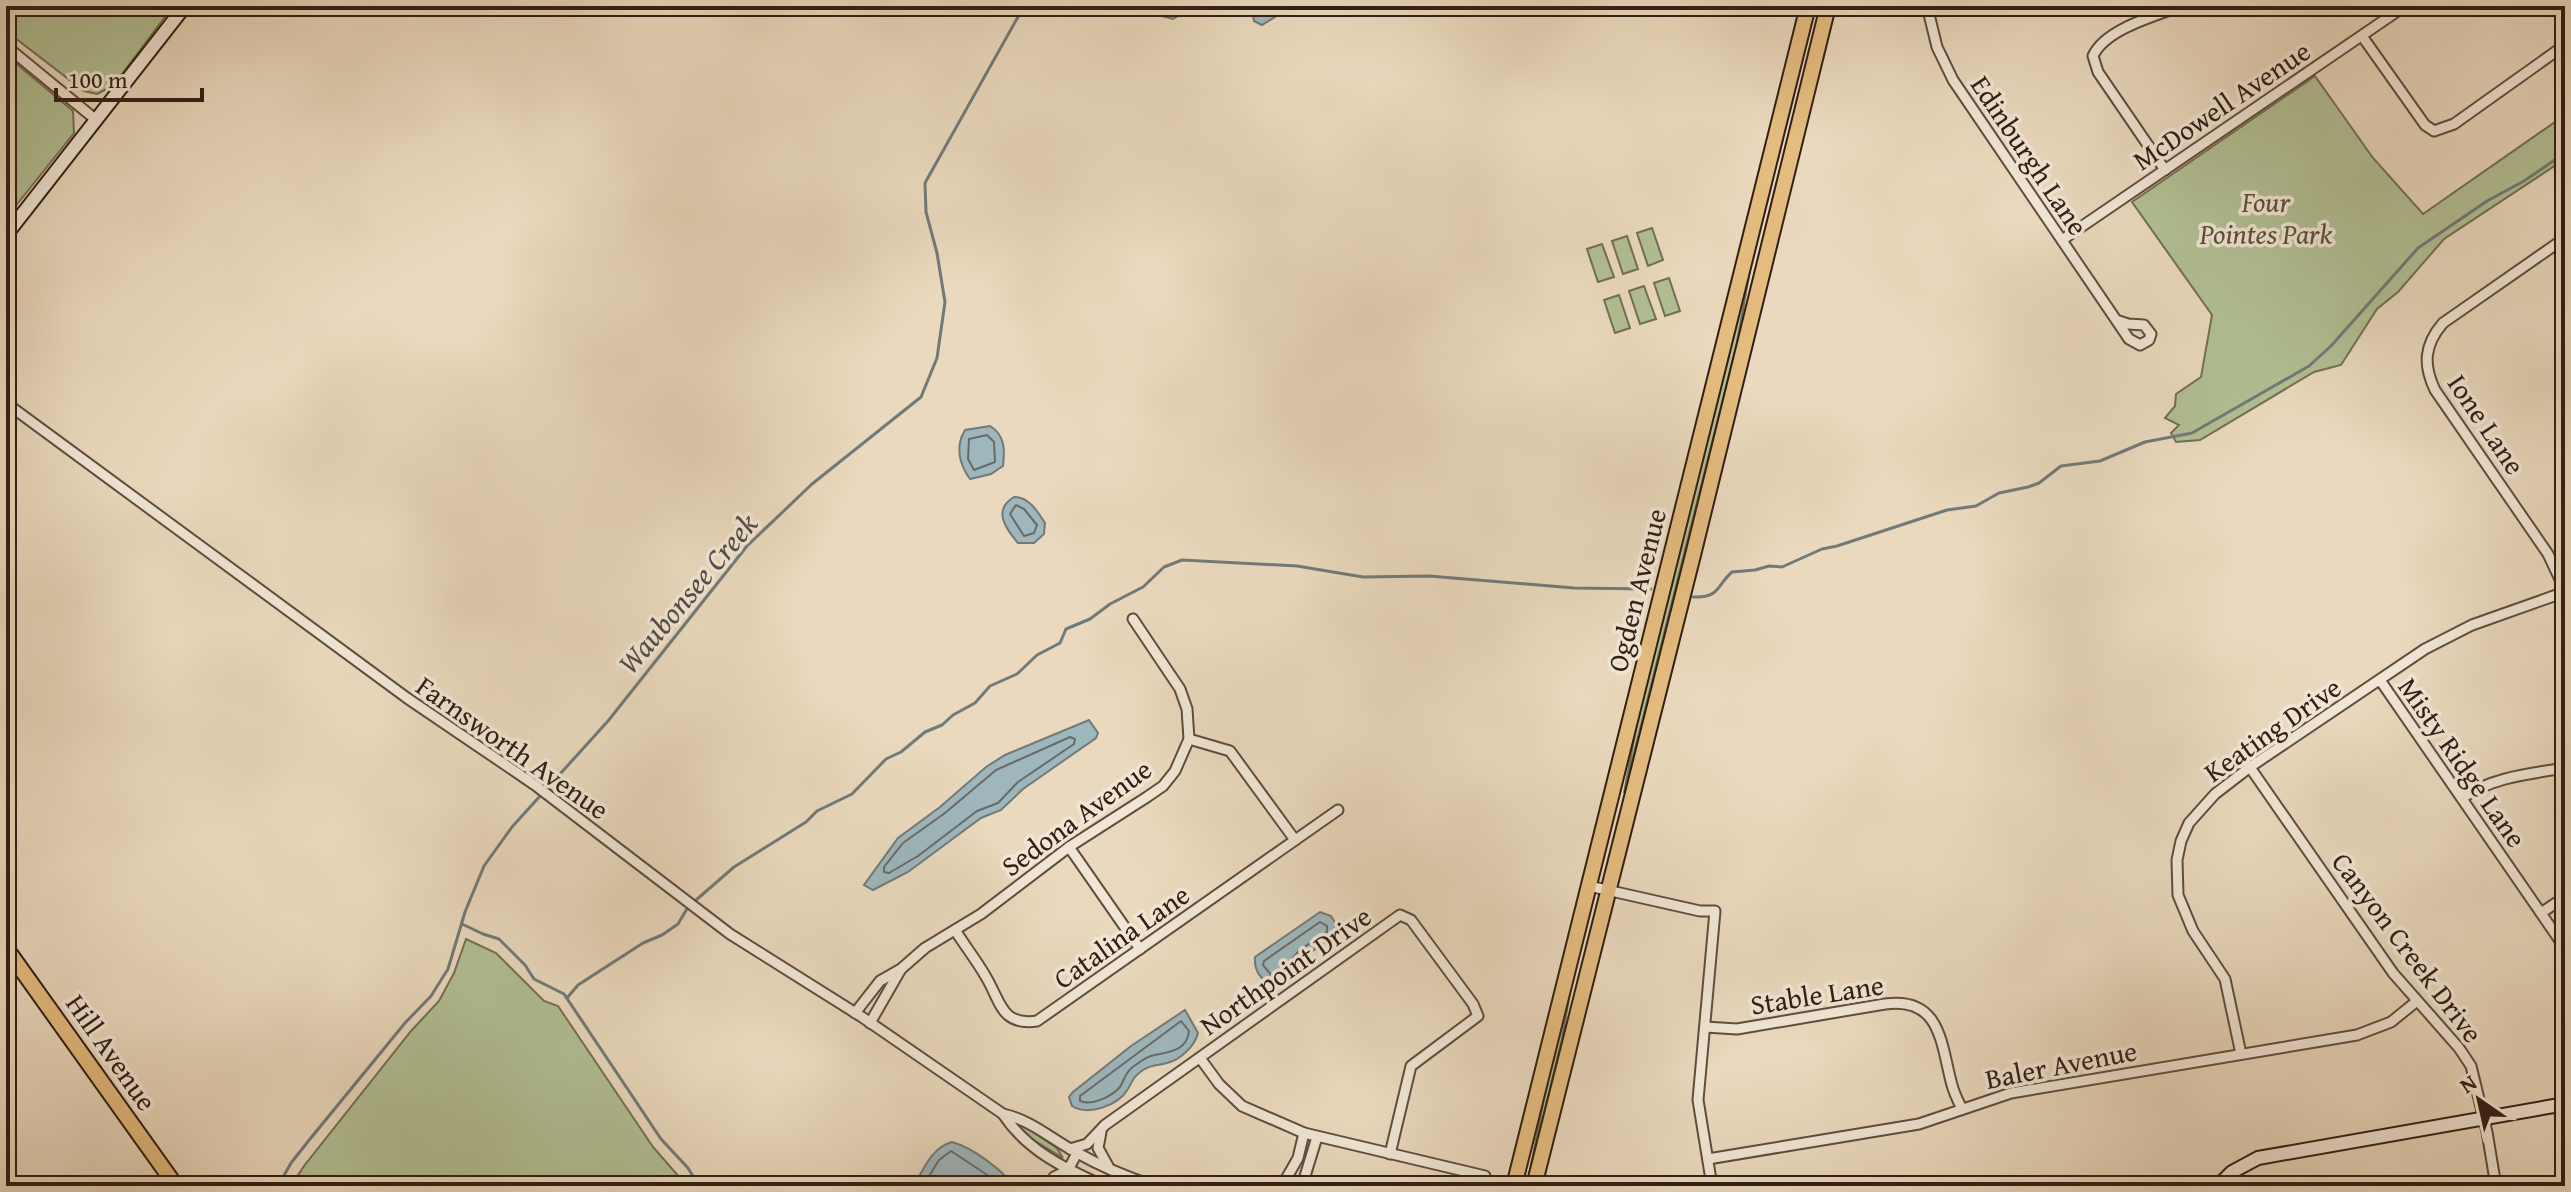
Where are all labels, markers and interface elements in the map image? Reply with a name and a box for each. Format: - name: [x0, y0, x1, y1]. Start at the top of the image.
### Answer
- street label: McDowell Avenue: [2124, 30, 2318, 180]
- scale bar: [56, 52, 202, 102]
- text: 100 m: [68, 62, 128, 97]
- street label: Edinburgh Lane: [1961, 67, 2099, 243]
- park label: Four Pointes Park: [2199, 181, 2333, 254]
- street label: Ione Lane: [2438, 365, 2536, 483]
- water label: Waubonsee Creek: [607, 503, 768, 683]
- street label: Ogden Avenue: [1596, 504, 1676, 676]
- street label: Farnsworth Avenue: [408, 665, 618, 829]
- street label: Keating Drive: [2195, 667, 2349, 791]
- street label: Misty Ridge Lane: [2389, 668, 2537, 856]
- street label: Sedona Avenue: [992, 748, 1160, 886]
- street label: Canyon Creek Drive: [2323, 843, 2493, 1051]
- street label: Catalina Lane: [1044, 874, 1198, 998]
- street label: Northpoint Drive: [1191, 895, 1379, 1045]
- street label: Stable Lane: [1748, 963, 1886, 1025]
- street label: Hill Avenue: [57, 985, 167, 1119]
- street label: Baler Avenue: [1982, 1029, 2140, 1099]
- north arrow: [2439, 1060, 2519, 1140]
- text: N: [2453, 1066, 2483, 1101]

